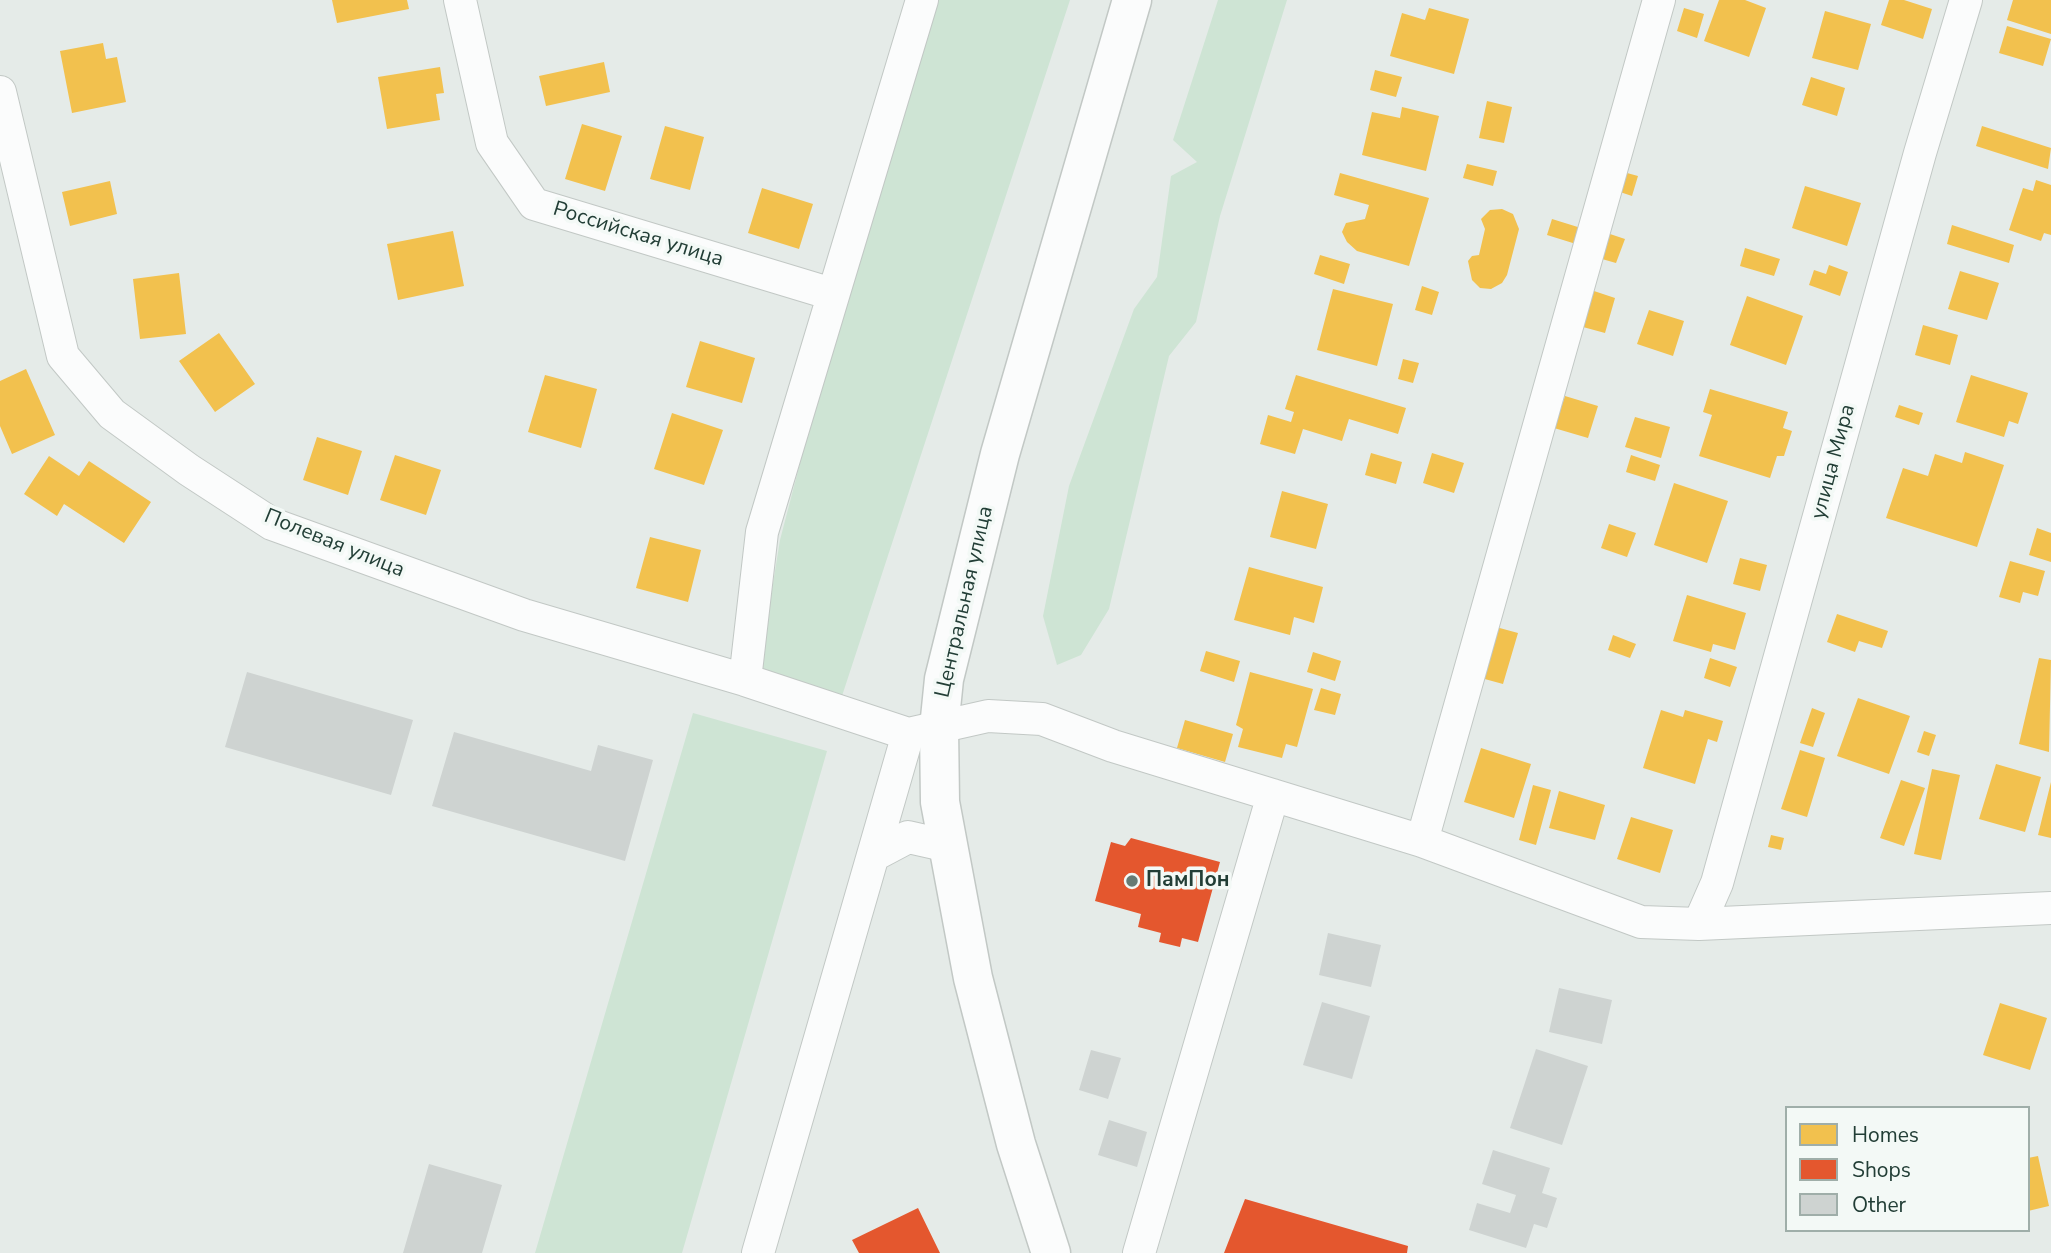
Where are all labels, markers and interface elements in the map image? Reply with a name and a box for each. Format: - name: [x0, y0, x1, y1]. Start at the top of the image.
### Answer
- street label: Российская улица: [550, 197, 726, 273]
- street label: улица Мира: [1807, 402, 1861, 522]
- street label: Полевая улица: [260, 504, 408, 584]
- street label: Центральная улица: [931, 504, 999, 700]
- place label: ПамПон: [1146, 868, 1230, 894]
- marker: ПамПон: [1124, 873, 1140, 889]
- legend: [1785, 1106, 2030, 1232]
- text: Homes: [1852, 1121, 1919, 1149]
- text: Shops: [1852, 1156, 1911, 1184]
- text: Other: [1852, 1191, 1906, 1219]

